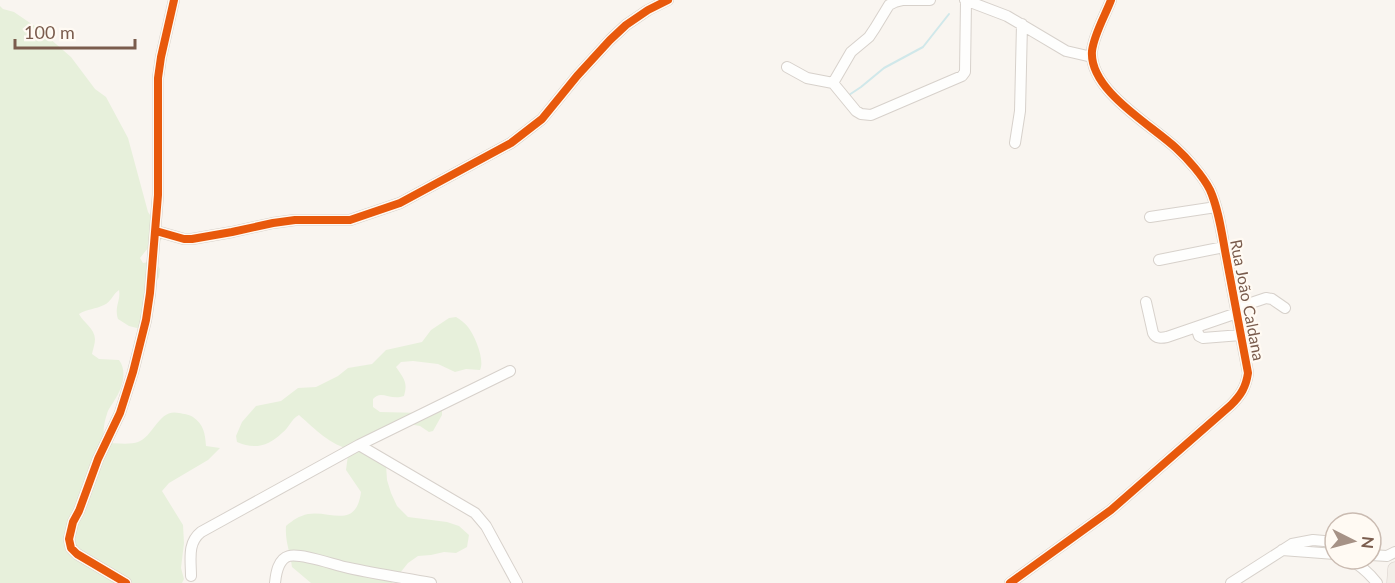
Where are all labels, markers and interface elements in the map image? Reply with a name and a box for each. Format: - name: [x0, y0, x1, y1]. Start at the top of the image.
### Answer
- scale bar: [15, 12, 135, 50]
- text: 100 m: [24, 21, 75, 43]
- street label: Rua João Caldana: [1227, 238, 1269, 362]
- north arrow: [1323, 511, 1383, 571]
- text: N: [1358, 535, 1379, 550]

